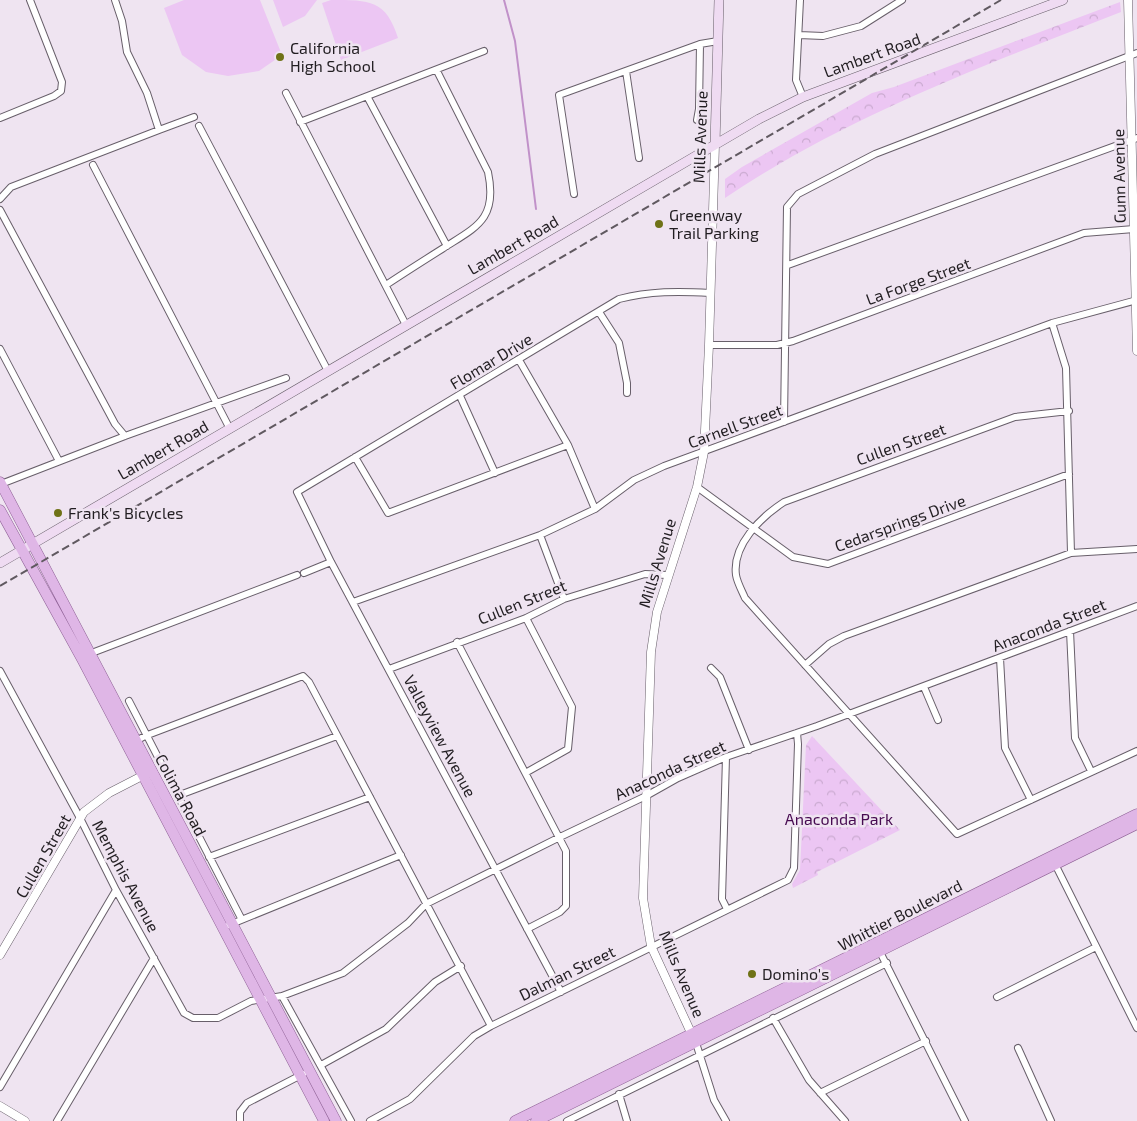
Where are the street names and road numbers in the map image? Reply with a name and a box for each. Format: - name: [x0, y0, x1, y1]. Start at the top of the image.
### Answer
- street label: Lambert Road: [821, 28, 923, 81]
- street label: Mills Avenue: [688, 90, 711, 184]
- street label: Gunn Avenue: [1108, 129, 1129, 223]
- street label: Lambert Road: [464, 211, 562, 278]
- street label: La Forge Street: [863, 253, 973, 308]
- street label: Flomar Drive: [446, 329, 535, 393]
- street label: Carnell Street: [685, 400, 785, 451]
- street label: Lambert Road: [114, 416, 212, 483]
- street label: Cullen Street: [854, 419, 948, 468]
- street label: Cedarsprings Drive: [832, 490, 968, 555]
- street label: Mills Avenue: [634, 516, 679, 610]
- street label: Cullen Street: [475, 575, 569, 628]
- street label: Anaconda Street: [989, 594, 1108, 655]
- street label: Valleyview Avenue: [400, 672, 481, 800]
- street label: Anaconda Street: [611, 736, 728, 804]
- street label: Colima Road: [152, 751, 211, 839]
- street label: Cullen Street: [11, 810, 74, 901]
- street label: Memphis Avenue: [89, 817, 164, 935]
- street label: Whittier Boulevard: [834, 875, 965, 954]
- street label: Mills Avenue: [656, 928, 709, 1020]
- street label: Dalman Street: [516, 941, 618, 1004]

